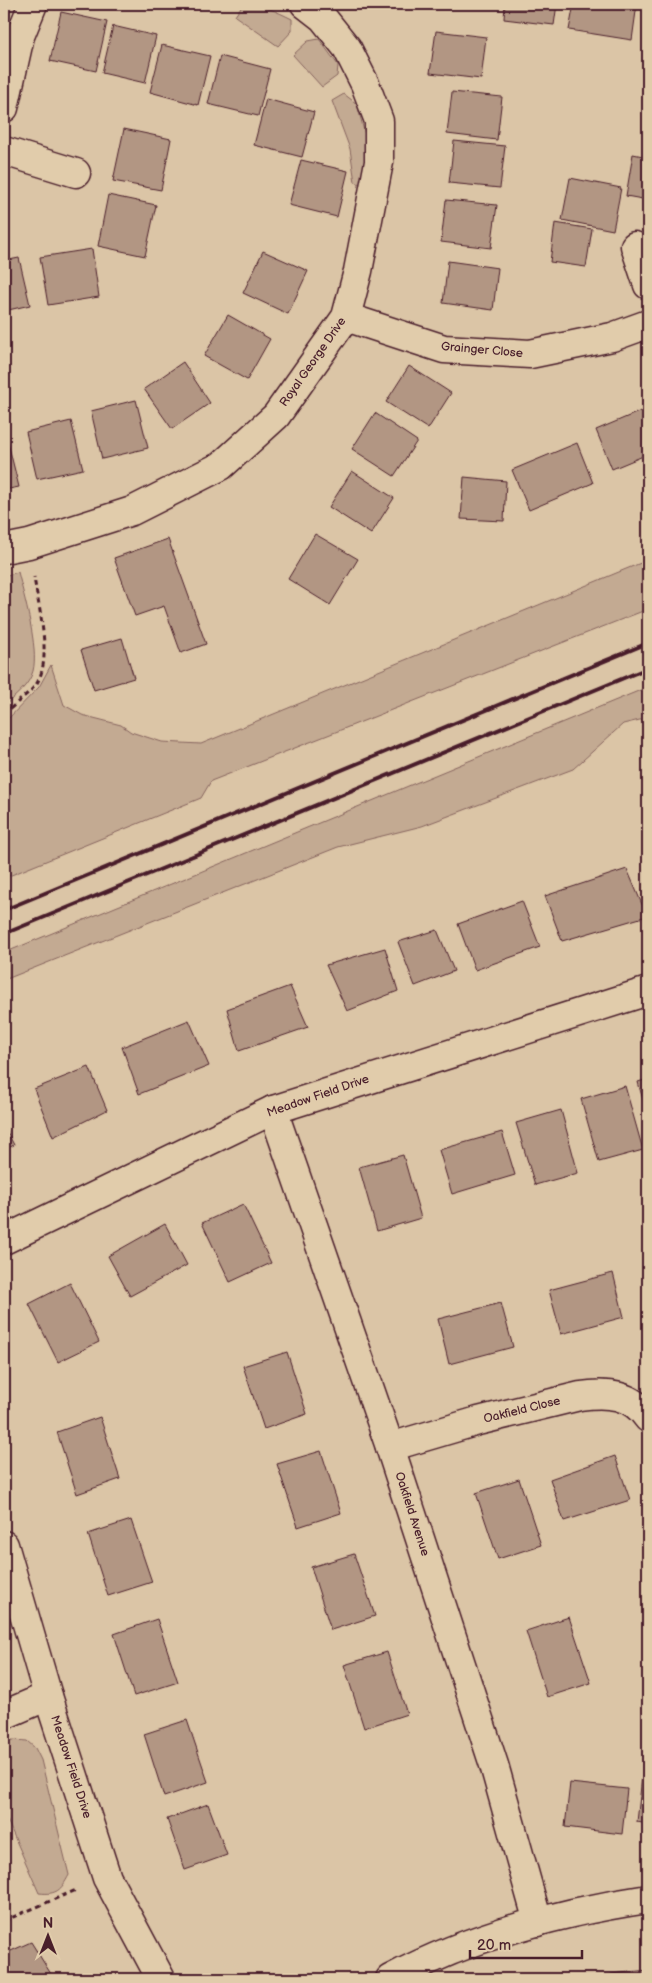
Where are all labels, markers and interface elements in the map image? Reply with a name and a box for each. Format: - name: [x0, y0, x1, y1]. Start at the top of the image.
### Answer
- street label: Royal George Drive: [277, 314, 349, 410]
- street label: Grainger Close: [440, 339, 524, 361]
- street label: Meadow Field Drive: [265, 1071, 371, 1121]
- street label: Oakfield Close: [482, 1393, 562, 1427]
- street label: Oakfield Avenue: [391, 1470, 433, 1558]
- street label: Meadow Field Drive: [47, 1714, 95, 1820]
- north arrow: [22, 1910, 72, 1960]
- text: N: [43, 1915, 53, 1932]
- scale bar: [470, 1928, 582, 1960]
- text: 20 m: [477, 1936, 511, 1955]

